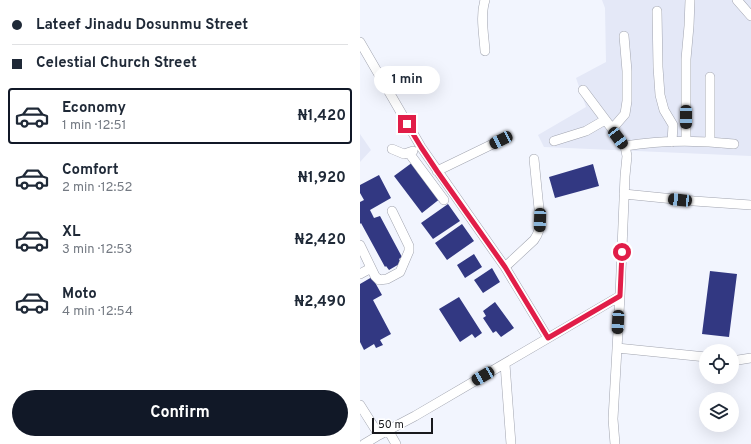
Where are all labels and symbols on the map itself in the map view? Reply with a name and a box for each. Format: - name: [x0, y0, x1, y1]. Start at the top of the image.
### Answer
- callout: 1 min: [374, 66, 440, 94]
- car: [680, 105, 692, 129]
- route end: [398, 115, 416, 133]
- car: [606, 125, 630, 151]
- car: [488, 129, 514, 151]
- car: [667, 193, 693, 207]
- car: [534, 208, 546, 232]
- route start: [613, 243, 631, 261]
- car: [611, 310, 625, 334]
- car: [470, 365, 496, 387]
- scale bar: [372, 416, 433, 435]

